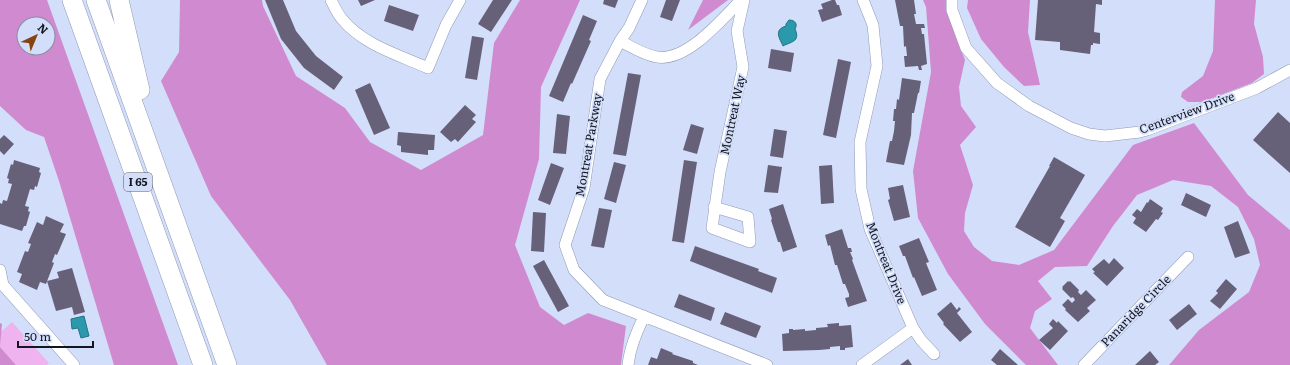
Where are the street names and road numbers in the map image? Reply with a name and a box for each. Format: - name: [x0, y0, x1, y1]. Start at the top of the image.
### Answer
- street label: Montreat Way: [715, 73, 749, 157]
- street label: Centerview Drive: [1137, 86, 1237, 138]
- street label: Montreat Parkway: [570, 91, 606, 198]
- road number: I 65: [124, 173, 152, 191]
- street label: Montreat Drive: [862, 219, 912, 307]
- street label: Panaridge Circle: [1096, 270, 1174, 350]

